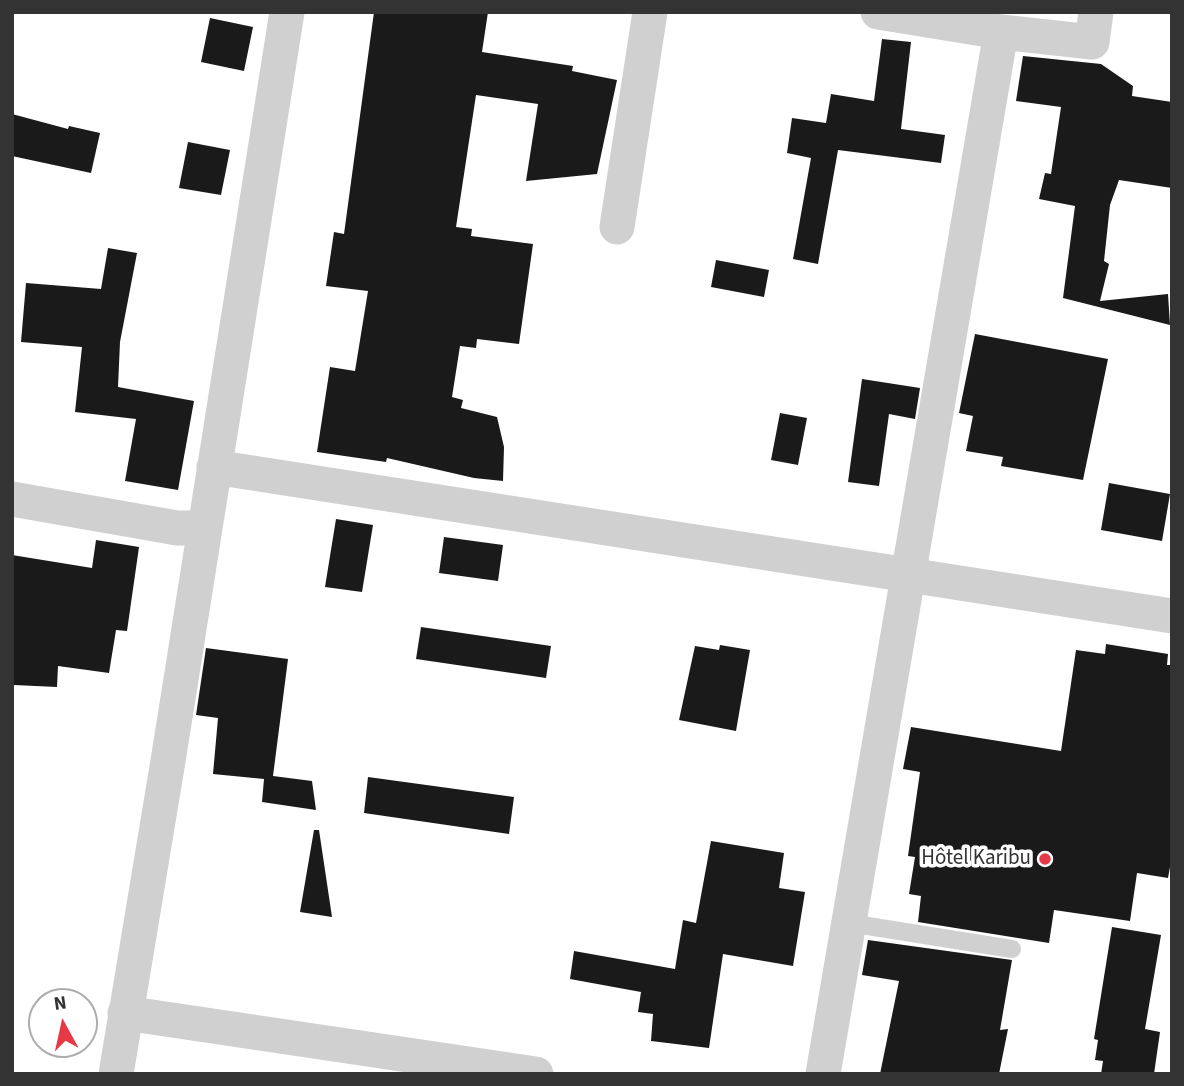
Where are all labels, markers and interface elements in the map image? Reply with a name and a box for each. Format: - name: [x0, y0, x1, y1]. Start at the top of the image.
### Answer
- place label: Hôtel Karibu: [921, 846, 1031, 872]
- marker: Hôtel Karibu: [1037, 851, 1053, 867]
- north arrow: [28, 988, 98, 1058]
- text: N: [52, 989, 68, 1018]

